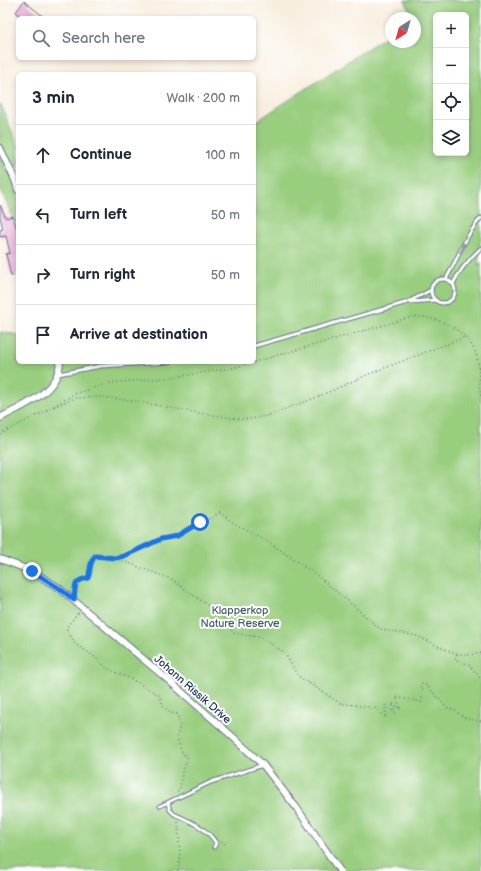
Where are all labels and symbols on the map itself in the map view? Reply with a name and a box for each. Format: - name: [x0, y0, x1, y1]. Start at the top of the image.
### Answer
- north arrow: [385, 12, 421, 48]
- one-way arrow: [459, 242, 465, 254]
- route start: [191, 513, 209, 531]
- route end: [23, 562, 41, 580]
- park label: Klapperkop Nature Reserve: [200, 604, 280, 630]
- street label: Johann Rissik Drive: [152, 652, 234, 727]

